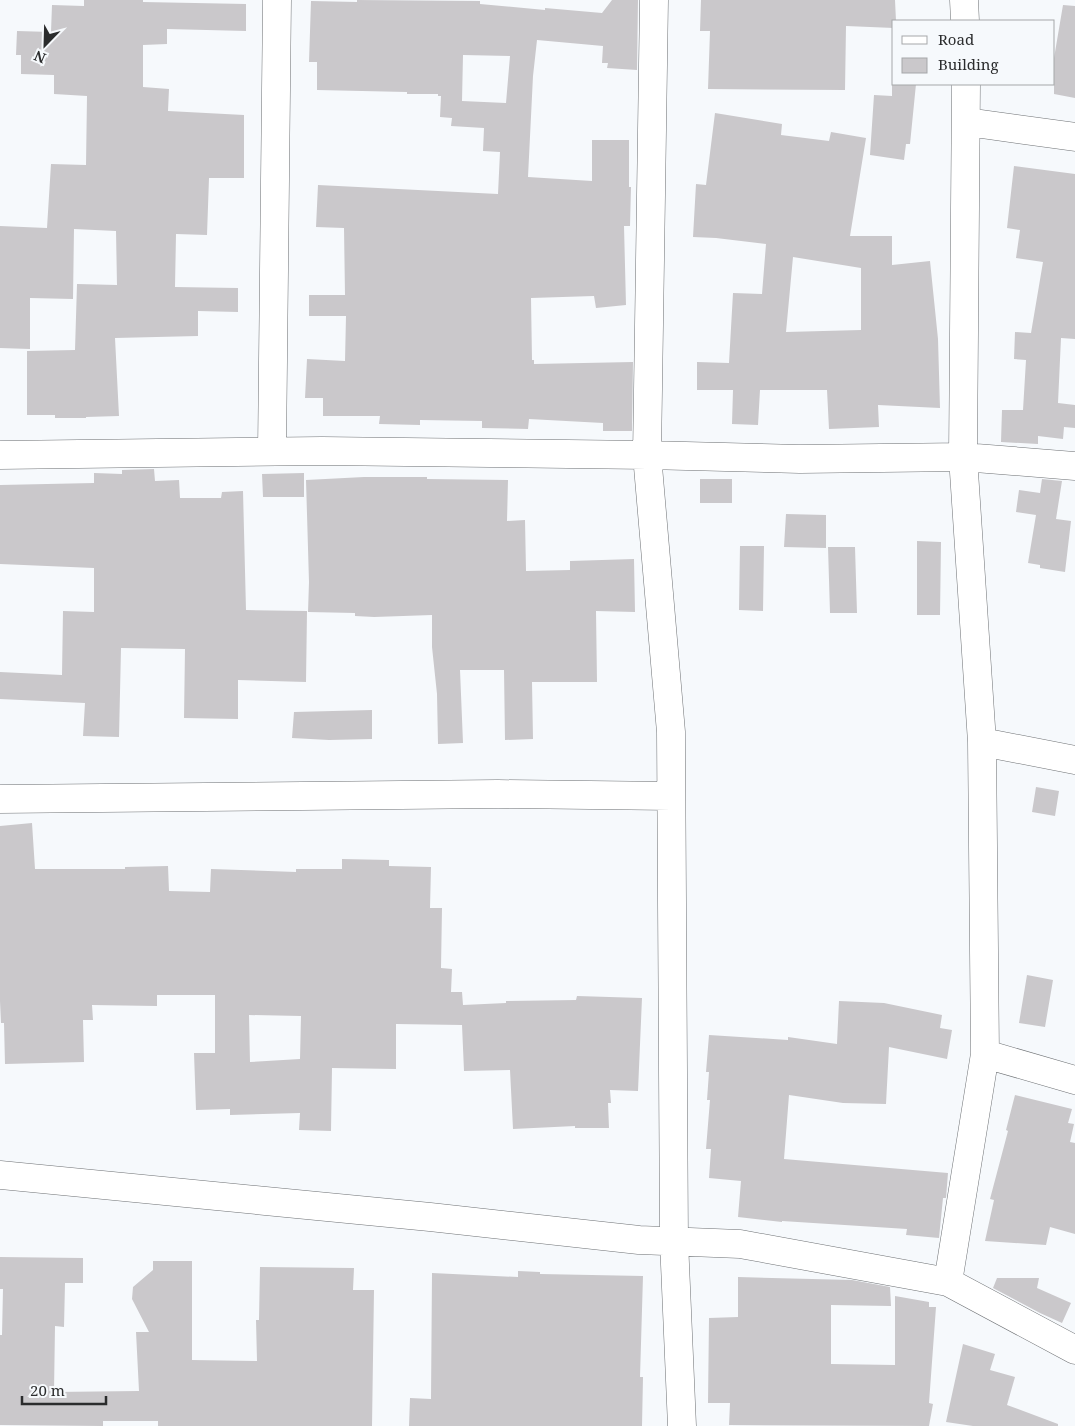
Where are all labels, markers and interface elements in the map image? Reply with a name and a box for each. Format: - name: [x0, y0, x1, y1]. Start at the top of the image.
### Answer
- north arrow: [20, 20, 70, 70]
- legend: [892, 20, 1055, 85]
- text: Road: [938, 29, 974, 49]
- text: N: [31, 47, 49, 68]
- text: Building: [938, 54, 999, 74]
- scale bar: [22, 1374, 106, 1406]
- text: 20 m: [30, 1380, 65, 1400]

